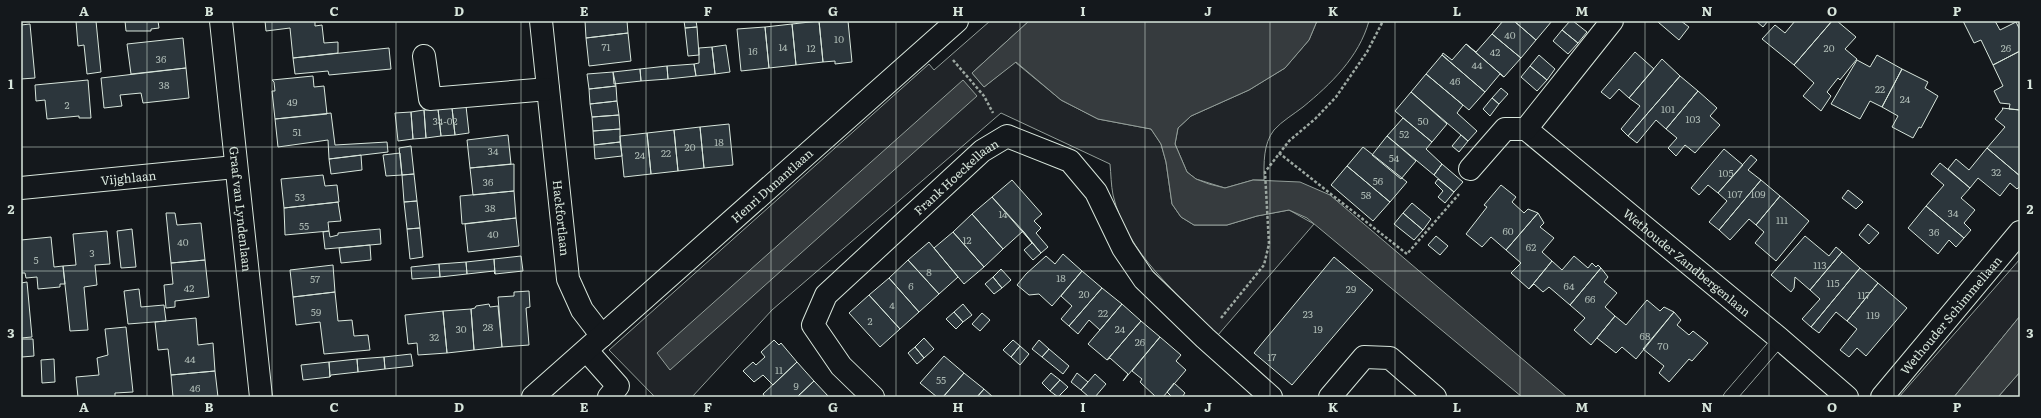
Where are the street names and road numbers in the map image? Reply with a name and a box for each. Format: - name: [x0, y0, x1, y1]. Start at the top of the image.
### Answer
- street label: Frank Hoeckellaan: [910, 134, 1002, 219]
- street label: Henri Dunantlaan: [727, 144, 817, 227]
- street label: Graaf van Lyndenlaan: [225, 145, 257, 273]
- street label: Vijghlaan: [100, 166, 157, 189]
- street label: Hackfortlaan: [549, 179, 575, 257]
- street label: Wethouder Zandbergenlaan: [1619, 204, 1755, 320]
- street label: Wethouder Schimmellaan: [1896, 252, 2006, 378]

